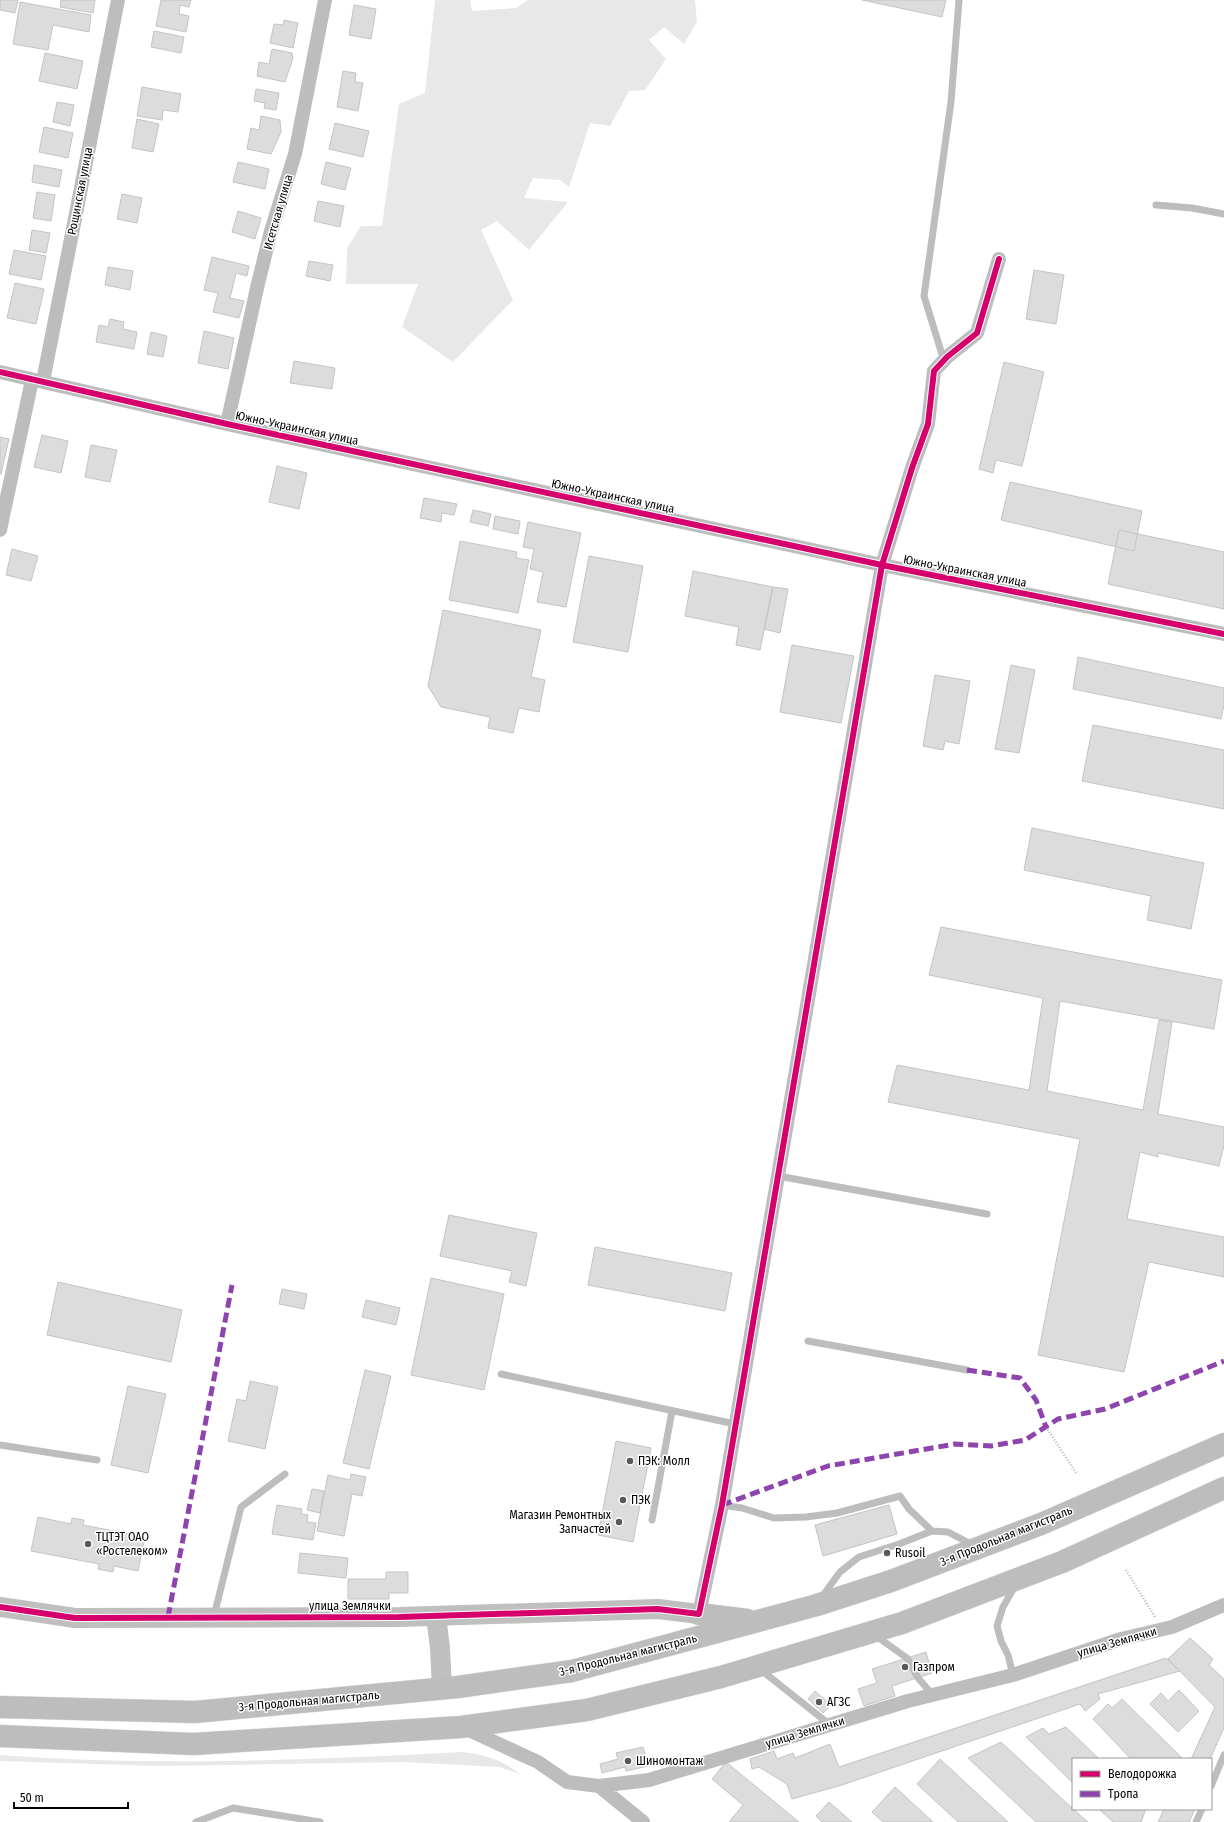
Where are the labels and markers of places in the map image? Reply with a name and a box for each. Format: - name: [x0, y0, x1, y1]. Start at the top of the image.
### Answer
- place label: ПЭК: Молл: [638, 1454, 690, 1468]
- marker: ПЭК: Молл: [625, 1456, 635, 1466]
- place label: ПЭК: [631, 1493, 651, 1507]
- marker: ПЭК: [618, 1495, 628, 1505]
- place label: Магазин Ремонтных Запчастей: [509, 1508, 612, 1536]
- marker: Магазин Ремонтных Запчастей: [614, 1517, 624, 1527]
- place label: ТЦТЭТ ОАО «Ростелеком»: [96, 1530, 168, 1558]
- marker: ТЦТЭТ ОАО «Ростелеком»: [83, 1539, 93, 1549]
- place label: Rusoil: [895, 1546, 925, 1560]
- marker: Rusoil: [882, 1548, 892, 1558]
- place label: Газпром: [913, 1660, 955, 1674]
- marker: Газпром: [900, 1662, 910, 1672]
- place label: АГЗС: [827, 1695, 850, 1709]
- marker: АГЗС: [814, 1697, 824, 1707]
- place label: Шиномонтаж: [636, 1754, 703, 1768]
- marker: Шиномонтаж: [623, 1756, 633, 1766]

